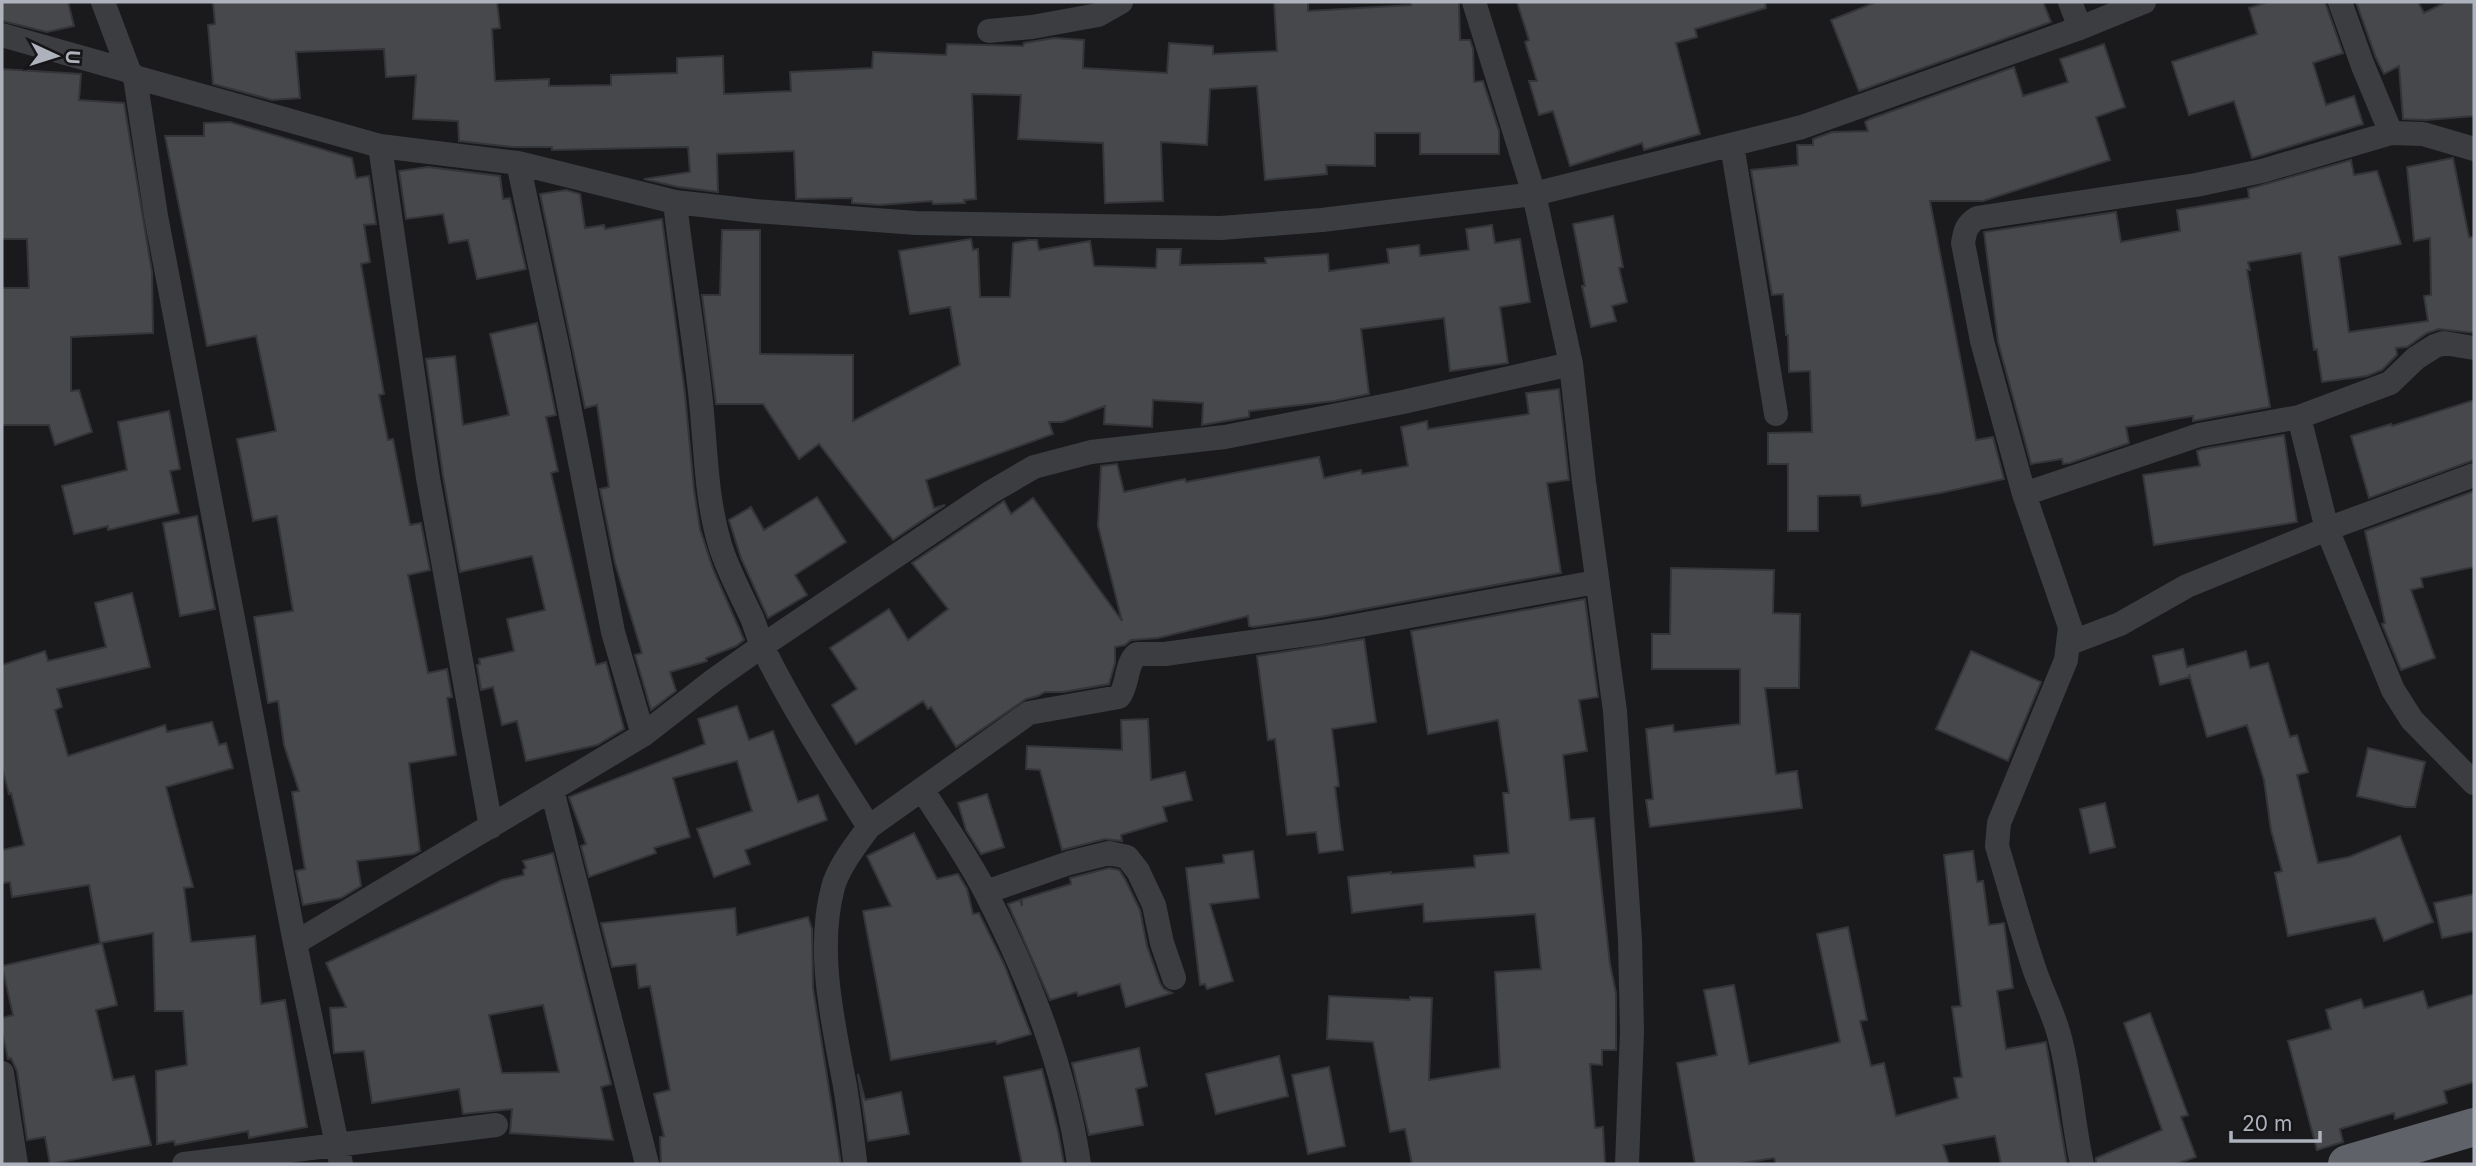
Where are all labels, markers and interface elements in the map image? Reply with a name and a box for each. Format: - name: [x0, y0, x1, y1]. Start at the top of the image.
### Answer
- north arrow: [21, 21, 91, 91]
- text: U: [61, 49, 84, 65]
- scale bar: [2231, 1100, 2320, 1144]
- text: 20 m: [2242, 1111, 2292, 1136]

